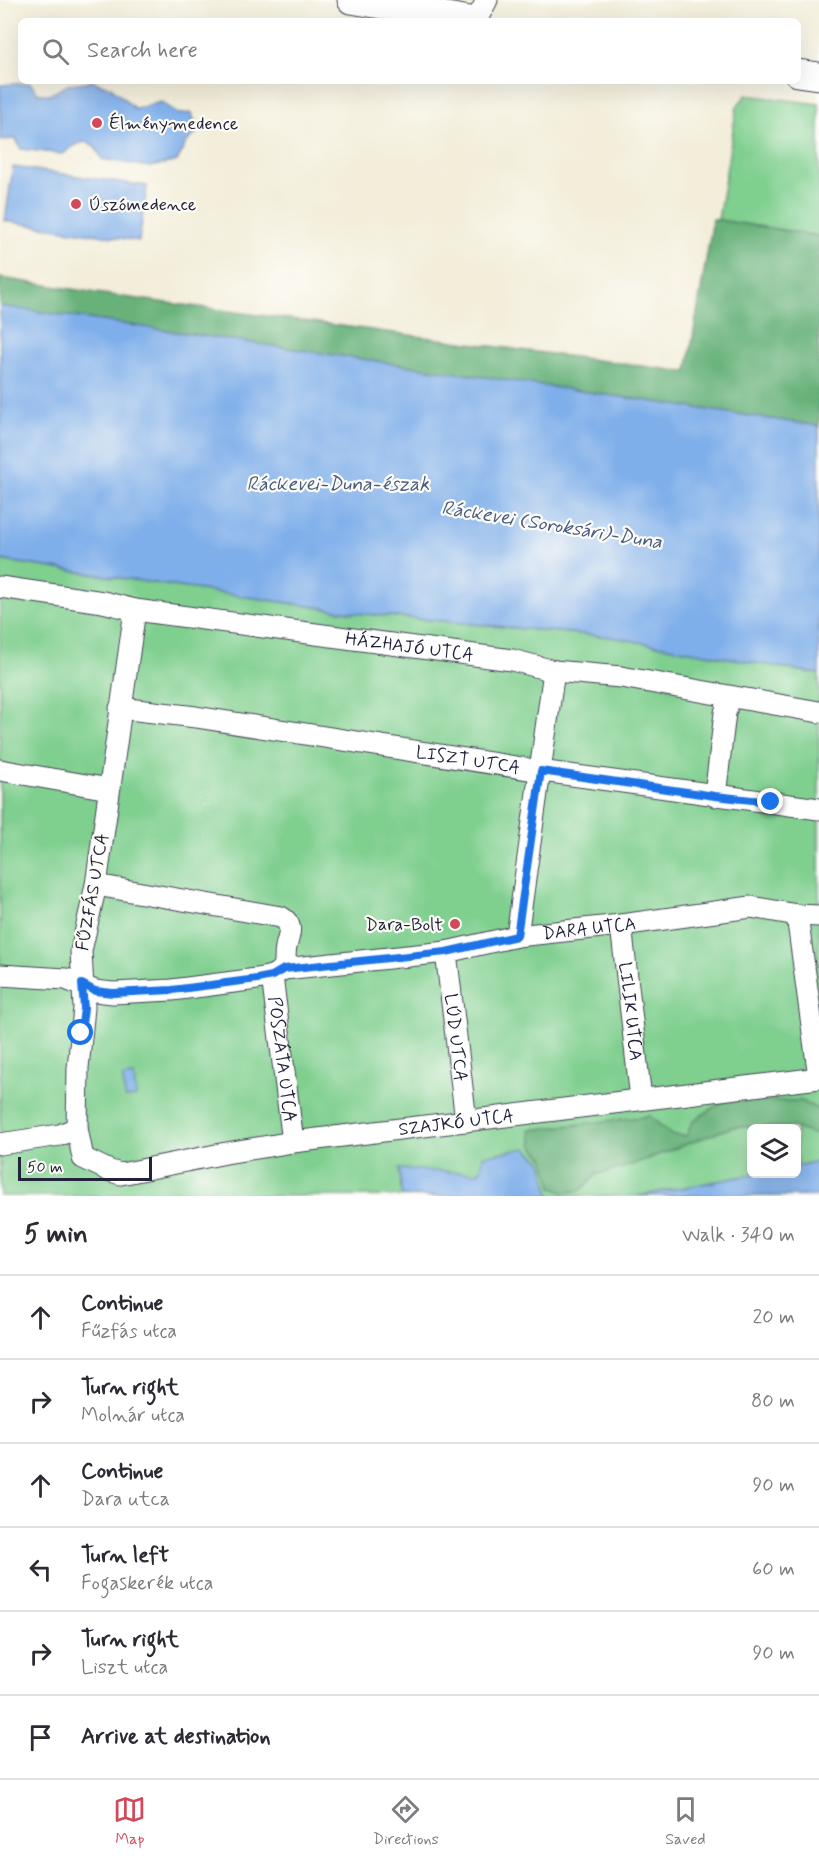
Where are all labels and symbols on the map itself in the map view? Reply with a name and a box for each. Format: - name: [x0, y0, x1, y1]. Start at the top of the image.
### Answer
- place label: Élménymedence: [109, 112, 238, 136]
- marker: Élménymedence: [90, 116, 104, 130]
- place label: Úszómedence: [88, 193, 196, 217]
- marker: Úszómedence: [69, 197, 83, 211]
- water label: Ráckevei-Duna-észak: [247, 471, 430, 498]
- water label: Ráckevei (Soroksári)-Duna: [440, 495, 664, 556]
- street label: HÁZHAJÓ UTCA: [344, 627, 475, 668]
- street label: LISZT UTCA: [414, 741, 522, 781]
- route end: [757, 788, 783, 814]
- street label: FŰZFÁS UTCA: [71, 832, 115, 953]
- street label: DARA UTCA: [542, 912, 638, 946]
- place label: Dara-Bolt: [366, 913, 443, 937]
- marker: Dara-Bolt: [448, 917, 462, 931]
- street label: LILIK UTCA: [612, 961, 648, 1062]
- street label: LÚD UTCA: [438, 992, 472, 1083]
- street label: POSZÁTA UTCA: [262, 995, 301, 1124]
- route start: [67, 1019, 93, 1045]
- street label: SZAJKÓ UTCA: [397, 1104, 515, 1142]
- scale bar: [18, 1154, 152, 1182]

